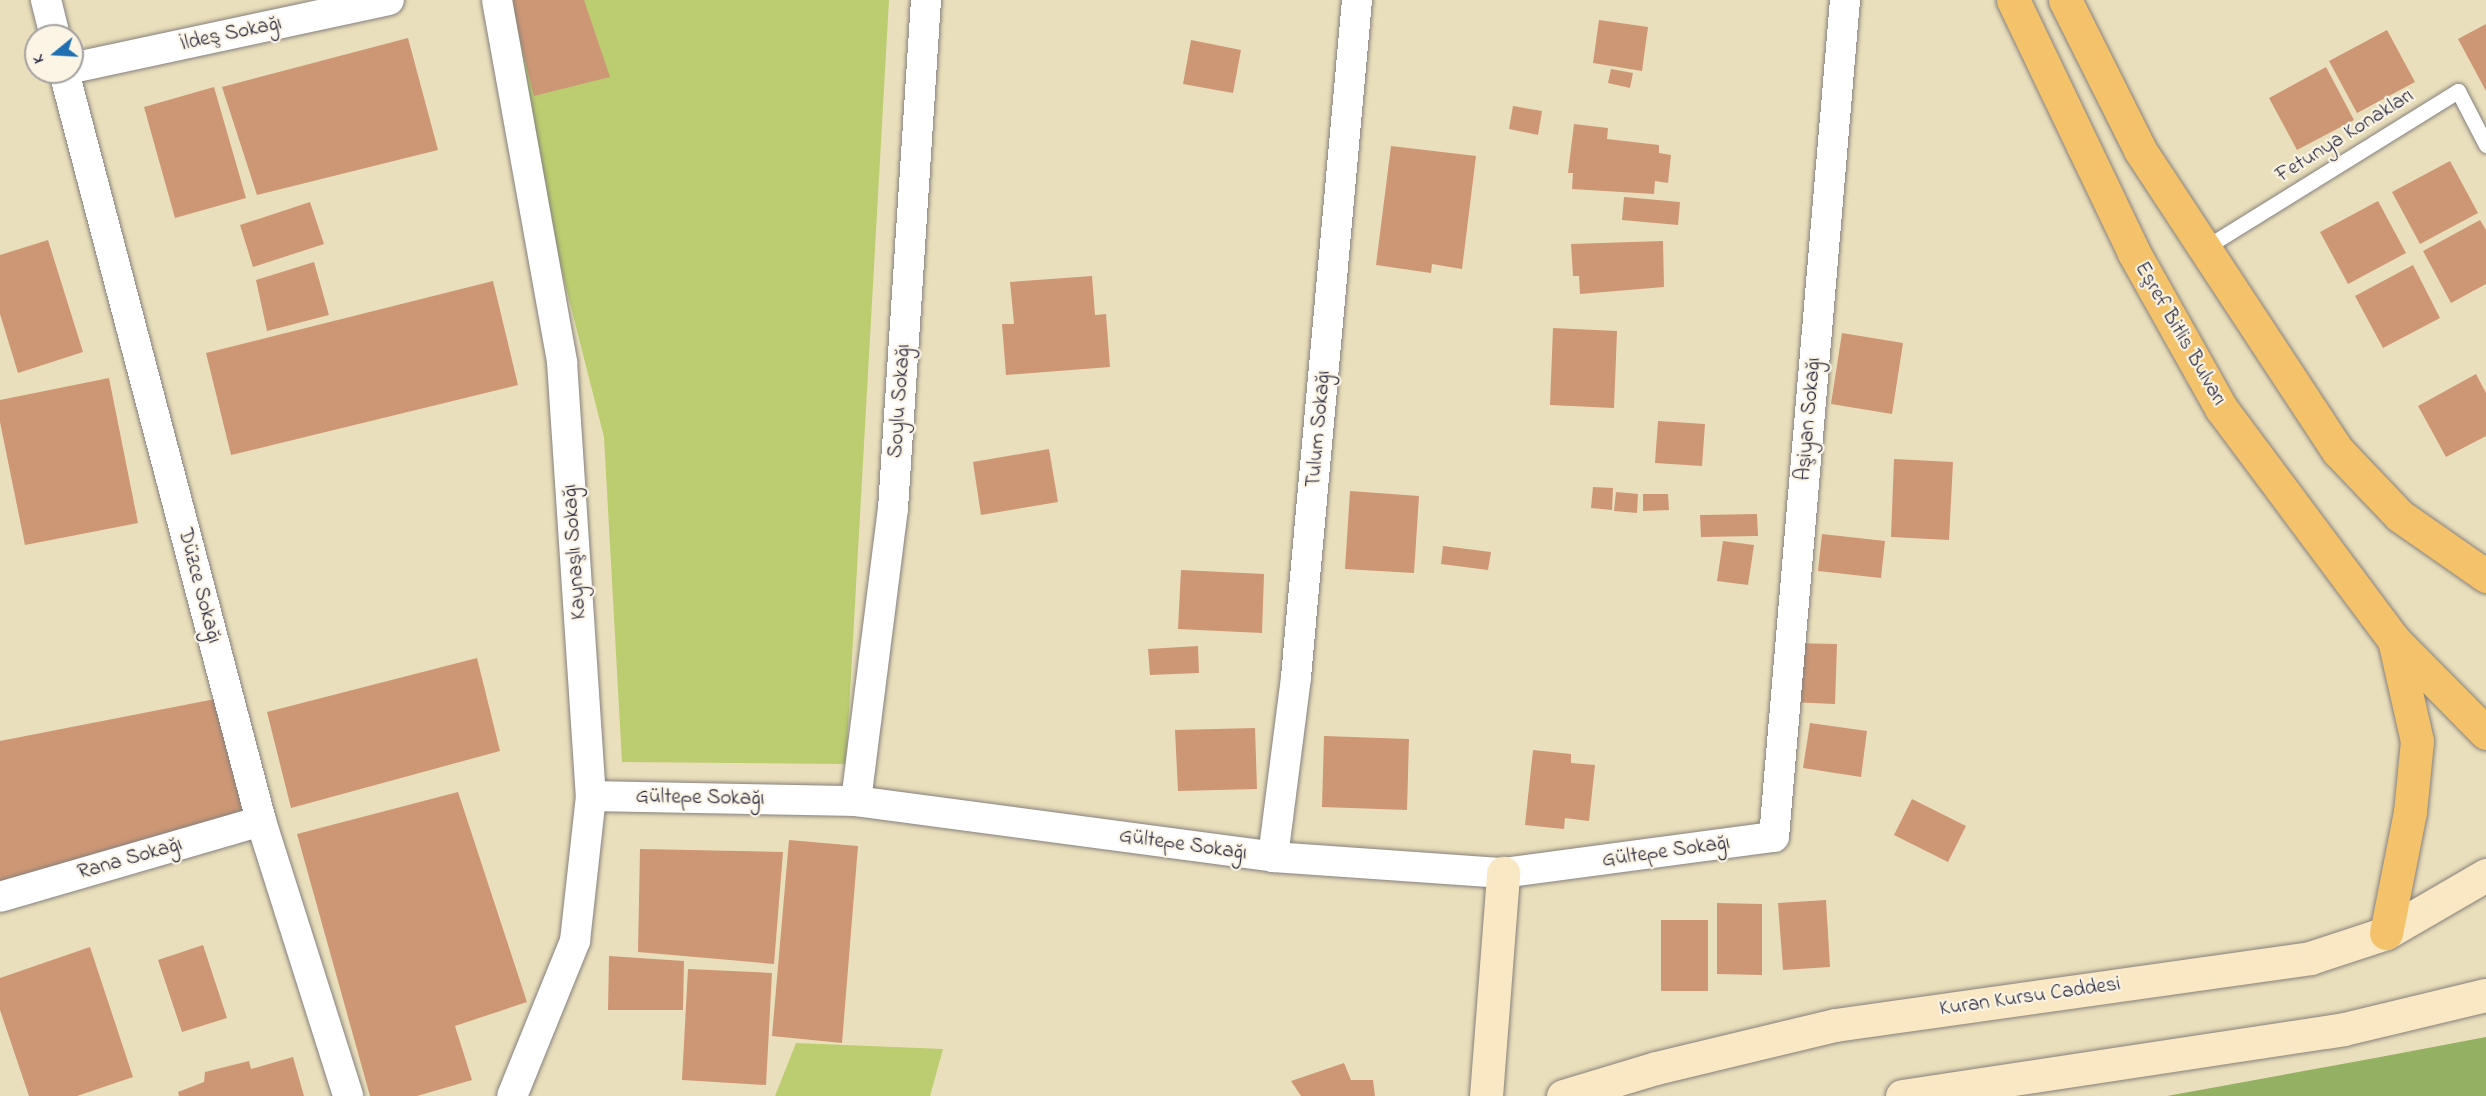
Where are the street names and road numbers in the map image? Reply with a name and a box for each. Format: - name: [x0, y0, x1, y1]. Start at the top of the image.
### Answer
- street label: İldeş Sokağı: [178, 11, 284, 57]
- street label: Fetunya Konakları: [2271, 84, 2419, 188]
- street label: Eşref Bitlis Bulvarı: [2129, 258, 2231, 410]
- street label: Soylu Sokağı: [883, 343, 917, 459]
- street label: Aşiyan Sokağı: [1791, 356, 1827, 482]
- street label: Tulum Sokağı: [1301, 369, 1337, 489]
- street label: Kaynaşlı Sokağı: [558, 483, 592, 621]
- street label: Düzce Sokağı: [172, 526, 226, 646]
- street label: Gültepe Sokağı: [635, 784, 765, 812]
- street label: Gültepe Sokağı: [1118, 824, 1248, 866]
- street label: Gültepe Sokağı: [1601, 831, 1731, 873]
- street label: Rana Sokağı: [75, 832, 185, 886]
- street label: Kuran Kursu Caddesi: [1938, 972, 2122, 1022]

